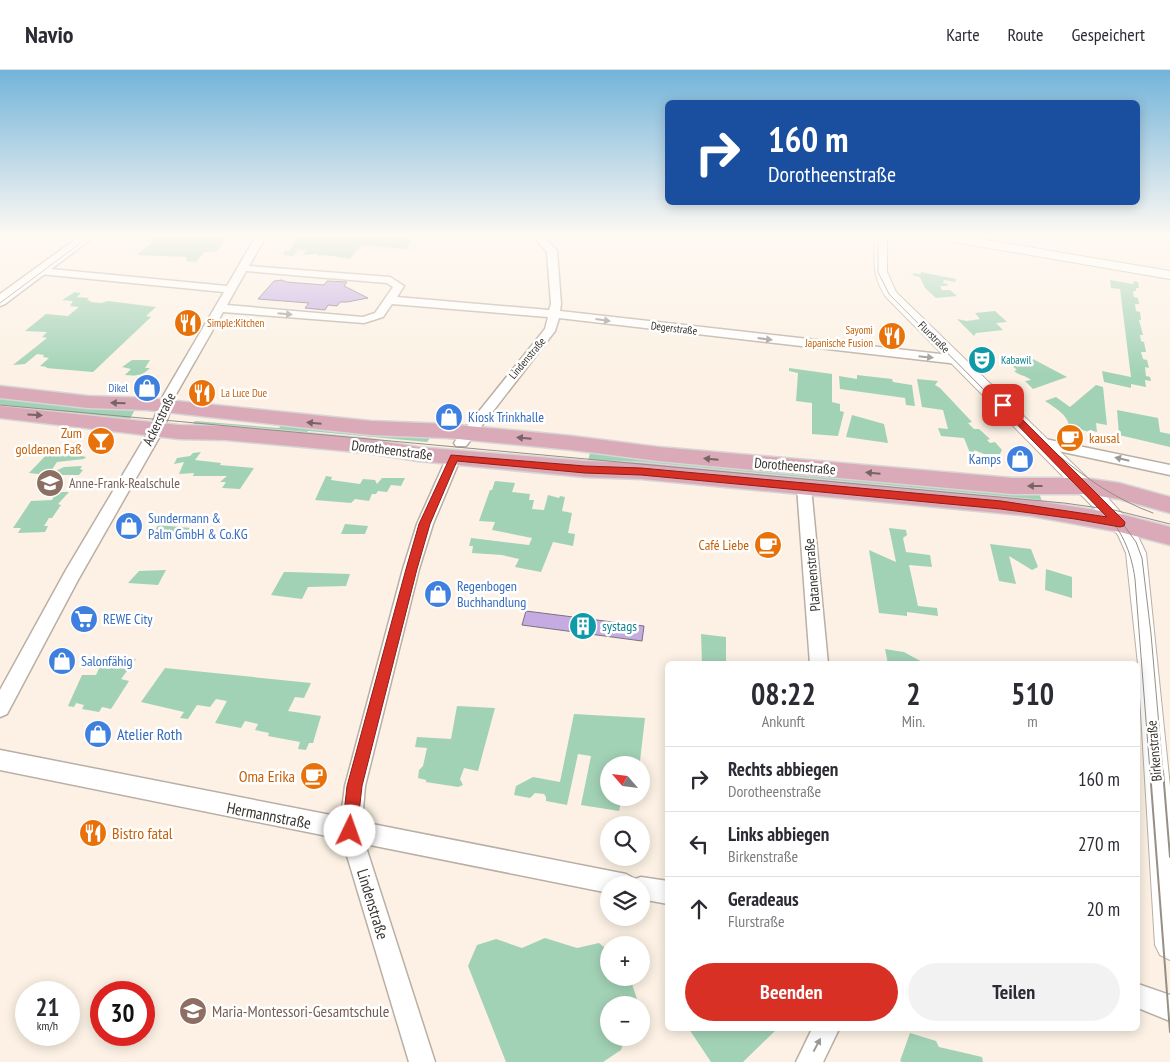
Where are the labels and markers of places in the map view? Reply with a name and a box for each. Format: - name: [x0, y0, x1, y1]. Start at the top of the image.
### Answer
- restaurant icon: Simple:Kitchen: [173, 308, 203, 338]
- place label: Simple:Kitchen: [207, 316, 264, 330]
- restaurant icon: Sayomi Japanische Fusion: [877, 321, 907, 351]
- place label: Sayomi Japanische Fusion: [804, 323, 873, 350]
- theatre icon: Kabawil: [967, 345, 997, 375]
- place label: Kabawil: [1001, 353, 1032, 367]
- shop icon: Dikel: [132, 373, 162, 403]
- restaurant icon: La Luce Due: [187, 378, 217, 408]
- place label: Dikel: [109, 381, 128, 395]
- pin: [982, 384, 1024, 426]
- place label: La Luce Due: [221, 386, 267, 400]
- shop icon: Kiosk Trinkhalle: [434, 402, 464, 432]
- place label: Kiosk Trinkhalle: [468, 408, 544, 426]
- cafe icon: kausal: [1055, 423, 1085, 453]
- place label: Zum goldenen Faß: [16, 424, 82, 458]
- bar icon: Zum goldenen Faß: [86, 426, 116, 456]
- place label: kausal: [1089, 429, 1120, 447]
- shop icon: Kamps: [1005, 444, 1035, 474]
- place label: Kamps: [969, 450, 1001, 468]
- school or university icon: Anne-Frank-Realschule: [35, 468, 65, 498]
- place label: Anne-Frank-Realschule: [69, 474, 180, 492]
- place label: Sundermann & Palm GmbH & Co.KG: [148, 509, 248, 543]
- shop icon: Sundermann & Palm GmbH & Co.KG: [114, 511, 144, 541]
- cafe icon: Café Liebe: [753, 530, 783, 560]
- place label: Café Liebe: [698, 536, 749, 554]
- place label: Regenbogen Buchhandlung: [457, 577, 526, 611]
- shop icon: Regenbogen Buchhandlung: [423, 579, 453, 609]
- supermarket icon: REWE City: [69, 604, 99, 634]
- place label: REWE City: [103, 610, 153, 628]
- building icon: systags: [568, 611, 598, 641]
- place label: systags: [602, 617, 637, 635]
- shop icon: Salonfähig: [47, 646, 77, 676]
- place label: Salonfähig: [81, 652, 133, 670]
- shop icon: Atelier Roth: [83, 719, 113, 749]
- place label: Atelier Roth: [117, 724, 182, 744]
- cafe icon: Oma Erika: [299, 761, 329, 791]
- place label: Oma Erika: [239, 766, 295, 786]
- restaurant icon: Bistro fatal: [78, 818, 108, 848]
- place label: Bistro fatal: [112, 823, 173, 843]
- school or university icon: Maria-Montessori-Gesamtschule: [178, 996, 208, 1026]
- place label: Maria-Montessori-Gesamtschule: [212, 1001, 389, 1021]

